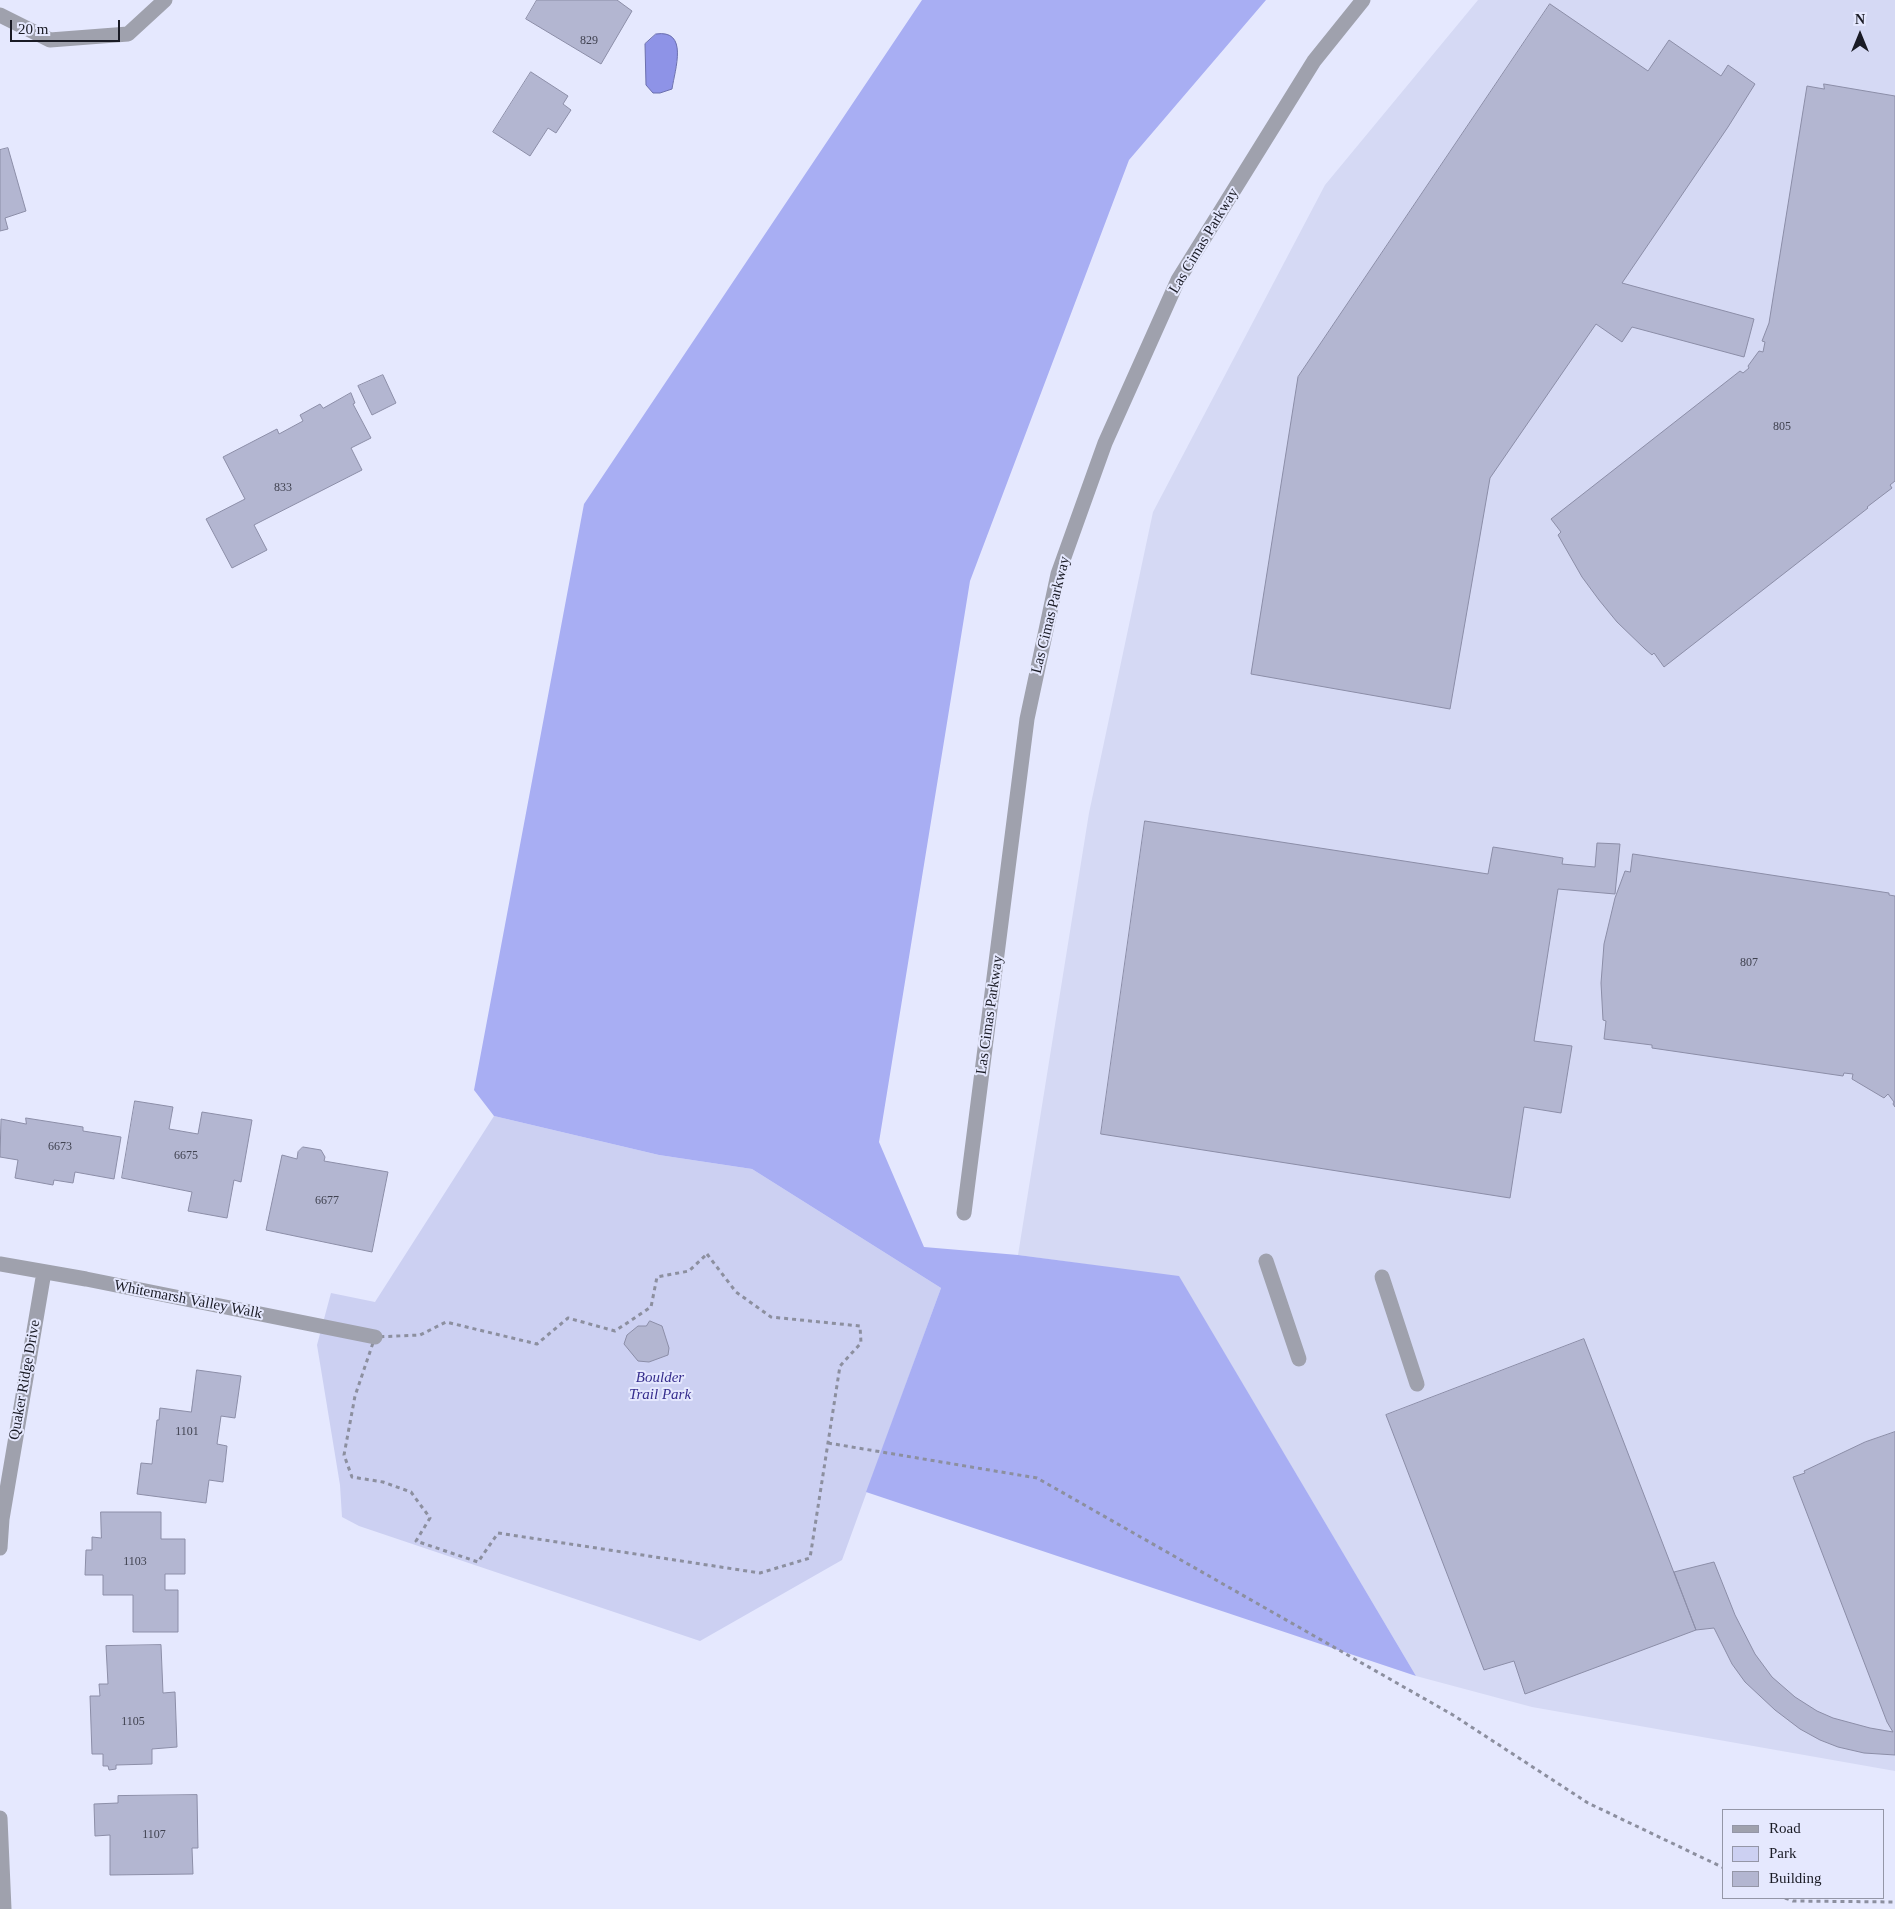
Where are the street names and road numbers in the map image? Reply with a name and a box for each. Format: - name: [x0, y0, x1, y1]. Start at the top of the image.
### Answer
- street label: Las Cimas Parkway: [1165, 185, 1243, 297]
- street label: Las Cimas Parkway: [1028, 555, 1074, 675]
- street label: Las Cimas Parkway: [973, 954, 1007, 1076]
- street label: Whitemarsh Valley Walk: [112, 1277, 264, 1323]
- street label: Quaker Ridge Drive: [6, 1319, 44, 1441]

